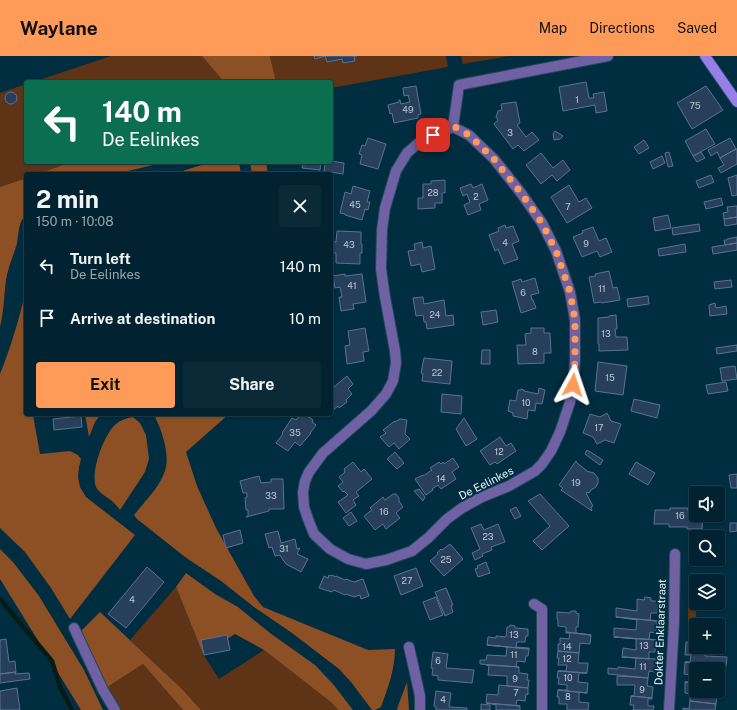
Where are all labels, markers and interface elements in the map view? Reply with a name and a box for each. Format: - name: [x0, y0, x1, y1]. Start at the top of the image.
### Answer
- text: Waylane: [20, 17, 98, 39]
- text: Map: [539, 20, 567, 36]
- text: Directions: [589, 20, 655, 36]
- text: Saved: [677, 20, 717, 36]
- house number: 1: [575, 94, 579, 105]
- text: 140 m: [102, 95, 182, 128]
- icon: left: [36, 96, 88, 148]
- house number: 75: [689, 100, 701, 111]
- house number: 49: [402, 104, 414, 115]
- pin: [416, 118, 450, 152]
- icon: arrive: [422, 124, 444, 146]
- house number: 3: [507, 127, 513, 138]
- text: De Eelinkes: [102, 129, 199, 150]
- text: 2 min: [36, 185, 99, 213]
- button: close: [279, 185, 321, 227]
- house number: 28: [427, 187, 439, 198]
- house number: 2: [473, 191, 479, 202]
- house number: 45: [349, 199, 361, 210]
- house number: 7: [565, 201, 571, 212]
- text: 150 m · 10:08: [36, 214, 114, 229]
- house number: 4: [502, 237, 508, 248]
- house number: 9: [583, 238, 589, 249]
- house number: 43: [343, 239, 355, 250]
- text: Turn left: [70, 250, 131, 267]
- icon: left: [36, 255, 58, 277]
- text: 140 m: [280, 258, 321, 275]
- text: De Eelinkes: [70, 267, 140, 282]
- house number: 41: [347, 280, 357, 291]
- house number: 11: [598, 283, 606, 294]
- house number: 6: [520, 287, 526, 298]
- icon: arrive: [36, 307, 58, 329]
- house number: 24: [429, 309, 441, 320]
- text: Arrive at destination: [70, 310, 215, 327]
- text: 10 m: [289, 310, 321, 327]
- house number: 13: [601, 328, 611, 339]
- house number: 8: [532, 346, 538, 357]
- button: Exit: [36, 362, 175, 408]
- button: Share: [183, 362, 321, 408]
- position arrow: [552, 364, 594, 406]
- house number: 22: [432, 367, 442, 378]
- house number: 15: [605, 372, 615, 383]
- house number: 10: [521, 397, 531, 408]
- house number: 17: [594, 422, 604, 433]
- house number: 35: [289, 427, 301, 438]
- house number: 12: [494, 446, 504, 457]
- street label: De Eelinkes: [457, 464, 516, 502]
- house number: 14: [436, 473, 446, 484]
- house number: 19: [571, 477, 581, 488]
- map controls: [689, 486, 725, 698]
- button: sound: [689, 486, 725, 522]
- house number: 33: [265, 490, 277, 501]
- house number: 16: [379, 506, 389, 517]
- house number: 16: [675, 510, 685, 521]
- button: search: [689, 530, 725, 566]
- house number: 23: [482, 531, 494, 542]
- house number: 31: [279, 543, 289, 554]
- house number: 25: [440, 554, 452, 565]
- button: layers: [689, 574, 725, 610]
- house number: 27: [402, 575, 412, 586]
- street label: Dokter Enklaarstraat: [652, 579, 668, 685]
- house number: 4: [129, 594, 135, 605]
- button: +: [689, 618, 725, 654]
- house number: 13: [509, 629, 519, 640]
- house number: 13: [639, 640, 649, 651]
- house number: 14: [562, 641, 572, 652]
- house number: 11: [510, 649, 518, 660]
- house number: 12: [562, 653, 572, 664]
- house number: 6: [435, 655, 441, 666]
- house number: 11: [639, 661, 647, 672]
- button: −: [689, 662, 725, 698]
- house number: 10: [563, 672, 573, 683]
- house number: 9: [512, 673, 518, 684]
- house number: 9: [639, 684, 645, 695]
- house number: 7: [513, 687, 519, 698]
- house number: 8: [565, 691, 571, 702]
- house number: 4: [440, 694, 446, 705]

